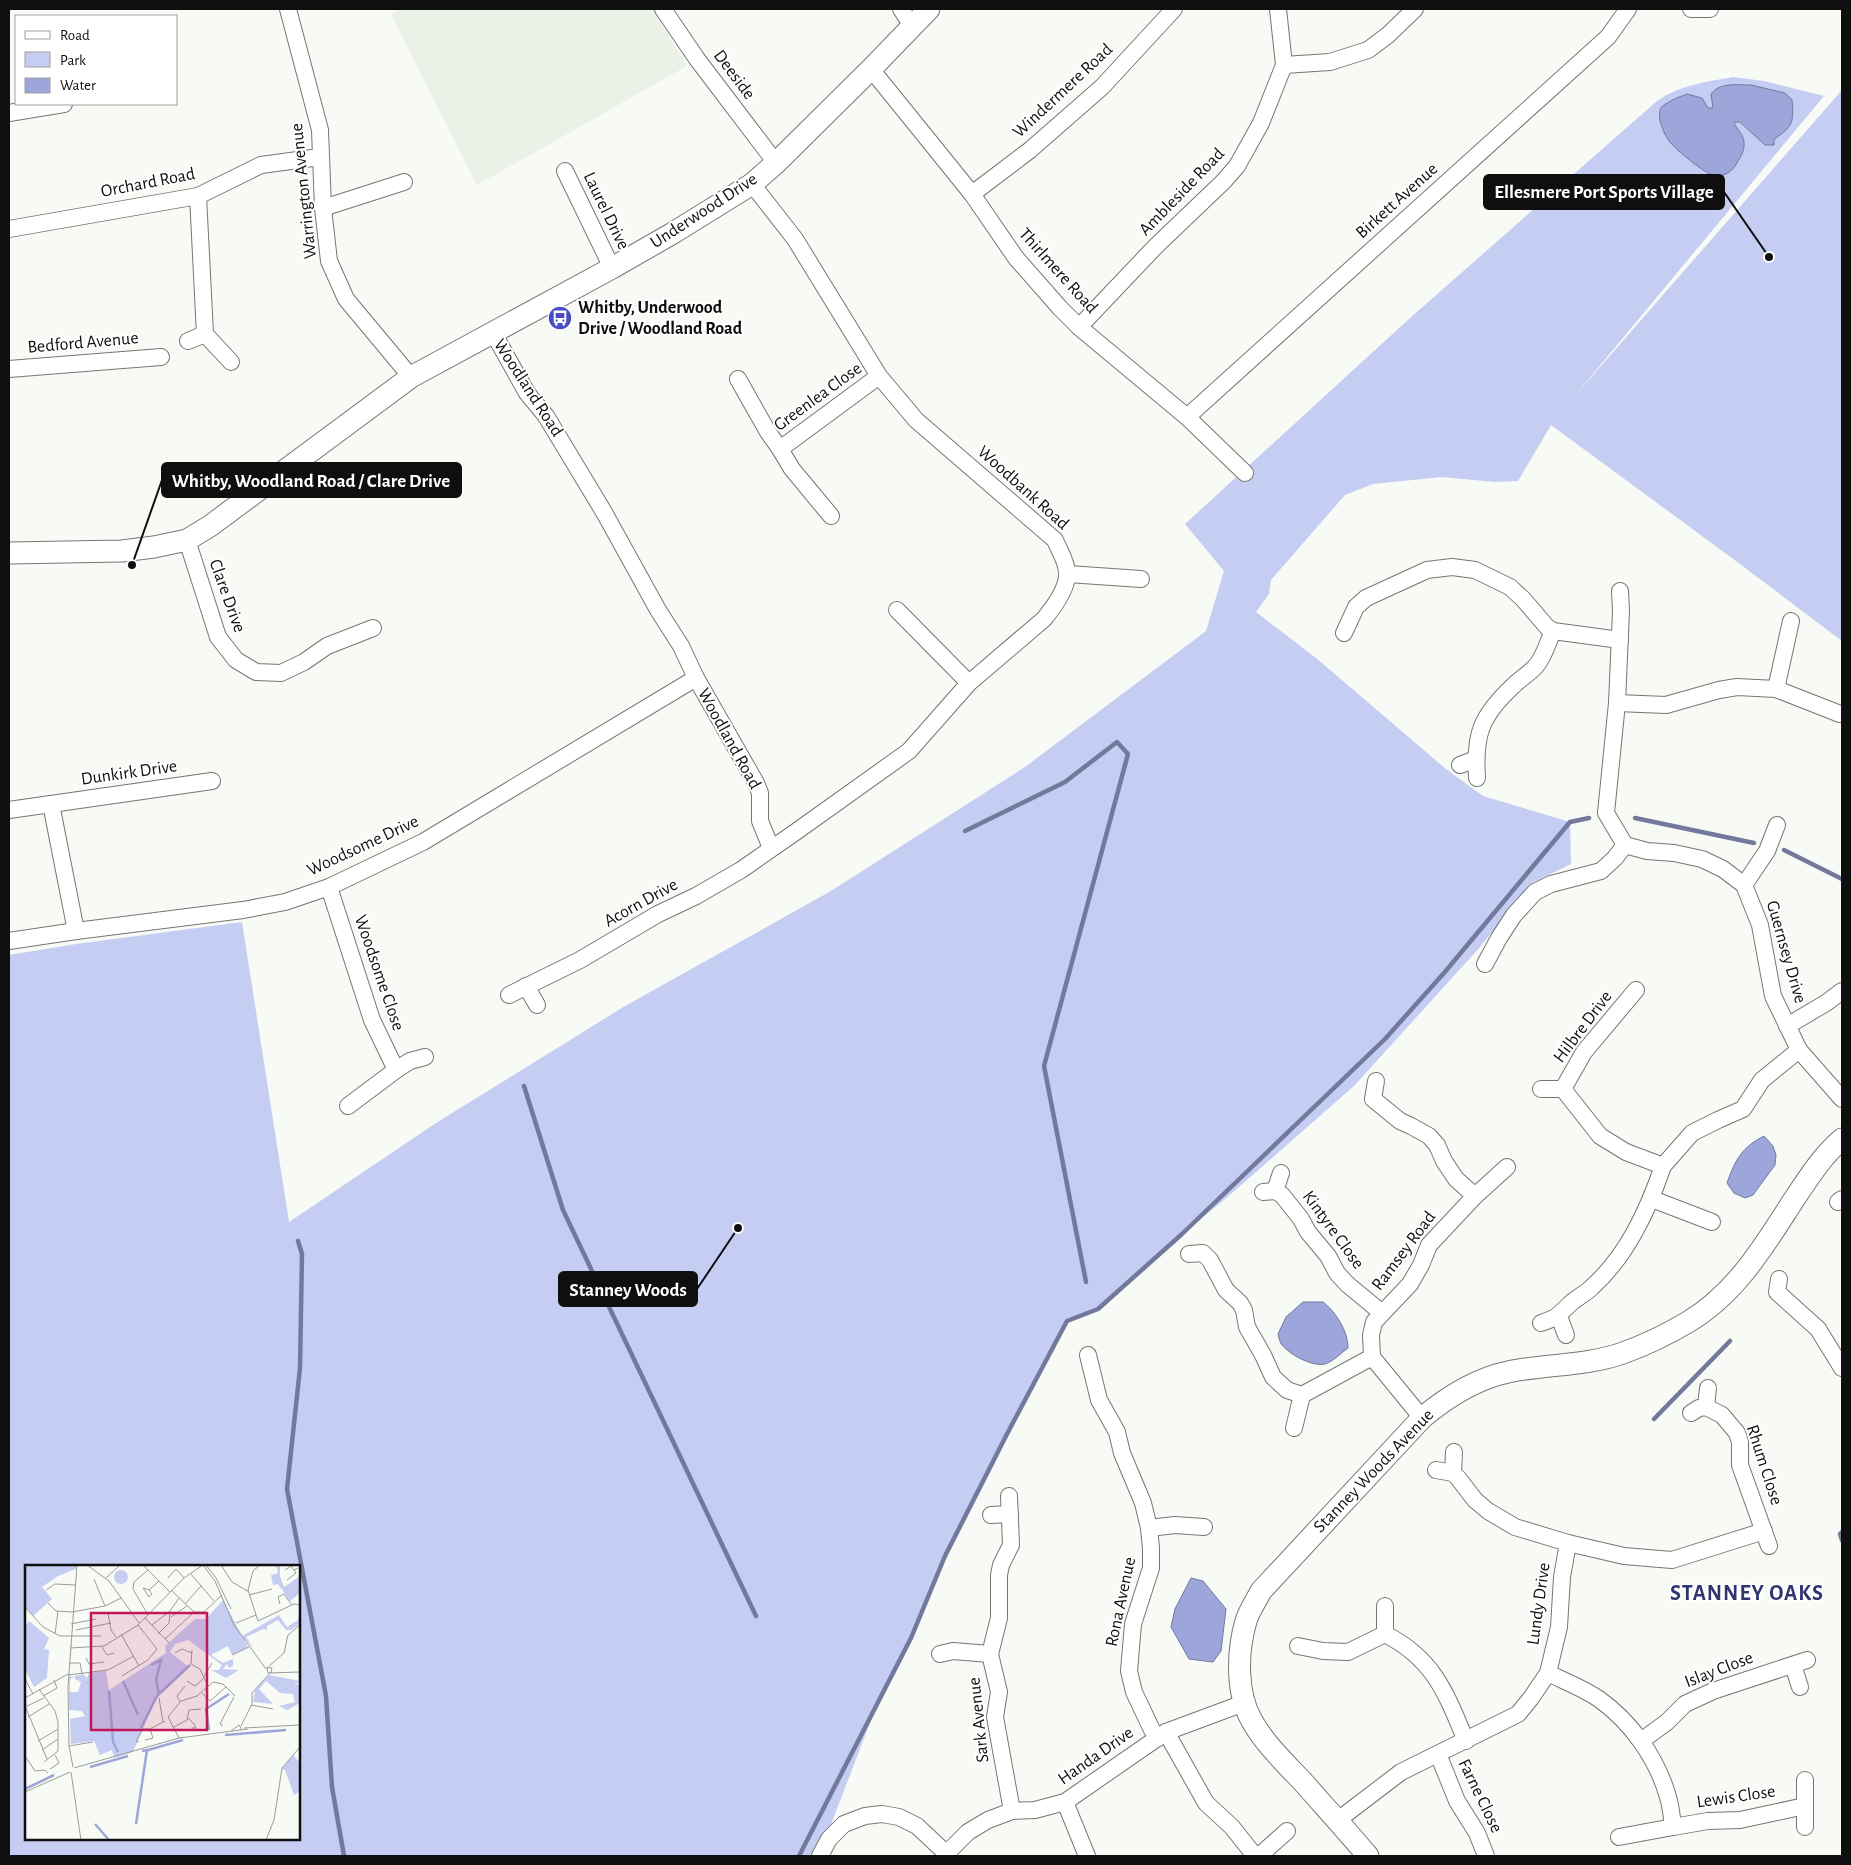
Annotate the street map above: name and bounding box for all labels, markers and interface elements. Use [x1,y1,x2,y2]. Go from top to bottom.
legend [15,15,178,105]
text: Road [60,28,90,43]
street label: Windermere Road [1010,41,1116,141]
street label: Deeside [710,47,758,103]
text: Park [60,53,86,68]
text: Water [60,78,96,93]
street label: Warrington Avenue [288,122,320,260]
street label: Ambleside Road [1136,145,1228,239]
street label: Birkett Avenue [1353,160,1441,242]
street label: Orchard Road [99,165,197,201]
street label: Laurel Drive [580,169,632,253]
street label: Underwood Drive [647,170,761,252]
callout: Ellesmere Port Sports Village [1484,175,1724,209]
text: Ellesmere Port Sports Village [1494,183,1714,202]
street label: Thirlmere Road [1015,225,1101,317]
place label: Whitby, Underwood Drive / Woodland Road [578,299,743,338]
bus stop icon: Whitby, Underwood Drive / Woodland Road [547,305,573,331]
street label: Bedford Avenue [27,329,139,357]
street label: Woodland Road [490,336,566,440]
street label: Greenlea Close [771,359,865,435]
street label: Woodbank Road [974,443,1072,533]
callout: Whitby, Woodland Road / Clare Drive [162,463,461,497]
text: Whitby, Woodland Road / Clare Drive [172,472,450,491]
street label: Clare Drive [205,557,249,635]
street label: Woodland Road [694,686,764,792]
street label: Dunkirk Drive [80,757,178,789]
street label: Woodsome Drive [304,812,422,880]
street label: Acorn Drive [601,875,681,931]
street label: Guernsey Drive [1763,899,1809,1005]
street label: Woodsome Close [351,913,407,1033]
street label: Hilbre Drive [1550,988,1616,1066]
street label: Kintyre Close [1299,1188,1367,1272]
street label: Ramsey Road [1369,1208,1439,1294]
callout: Stanney Woods [559,1272,697,1306]
text: Stanney Woods [569,1281,687,1300]
street label: Stanney Woods Avenue [1311,1406,1437,1536]
street label: Rhum Close [1743,1423,1785,1507]
street label: Rona Avenue [1103,1556,1139,1648]
street label: Lundy Drive [1524,1562,1554,1646]
inset map [25,1565,300,1840]
district label: STANNEY OAKS [1670,1582,1824,1604]
street label: Islay Close [1682,1649,1756,1691]
street label: Sark Avenue [966,1676,992,1764]
street label: Handa Drive [1055,1724,1137,1788]
street label: Farne Close [1455,1756,1505,1836]
street label: Lewis Close [1696,1783,1776,1811]

